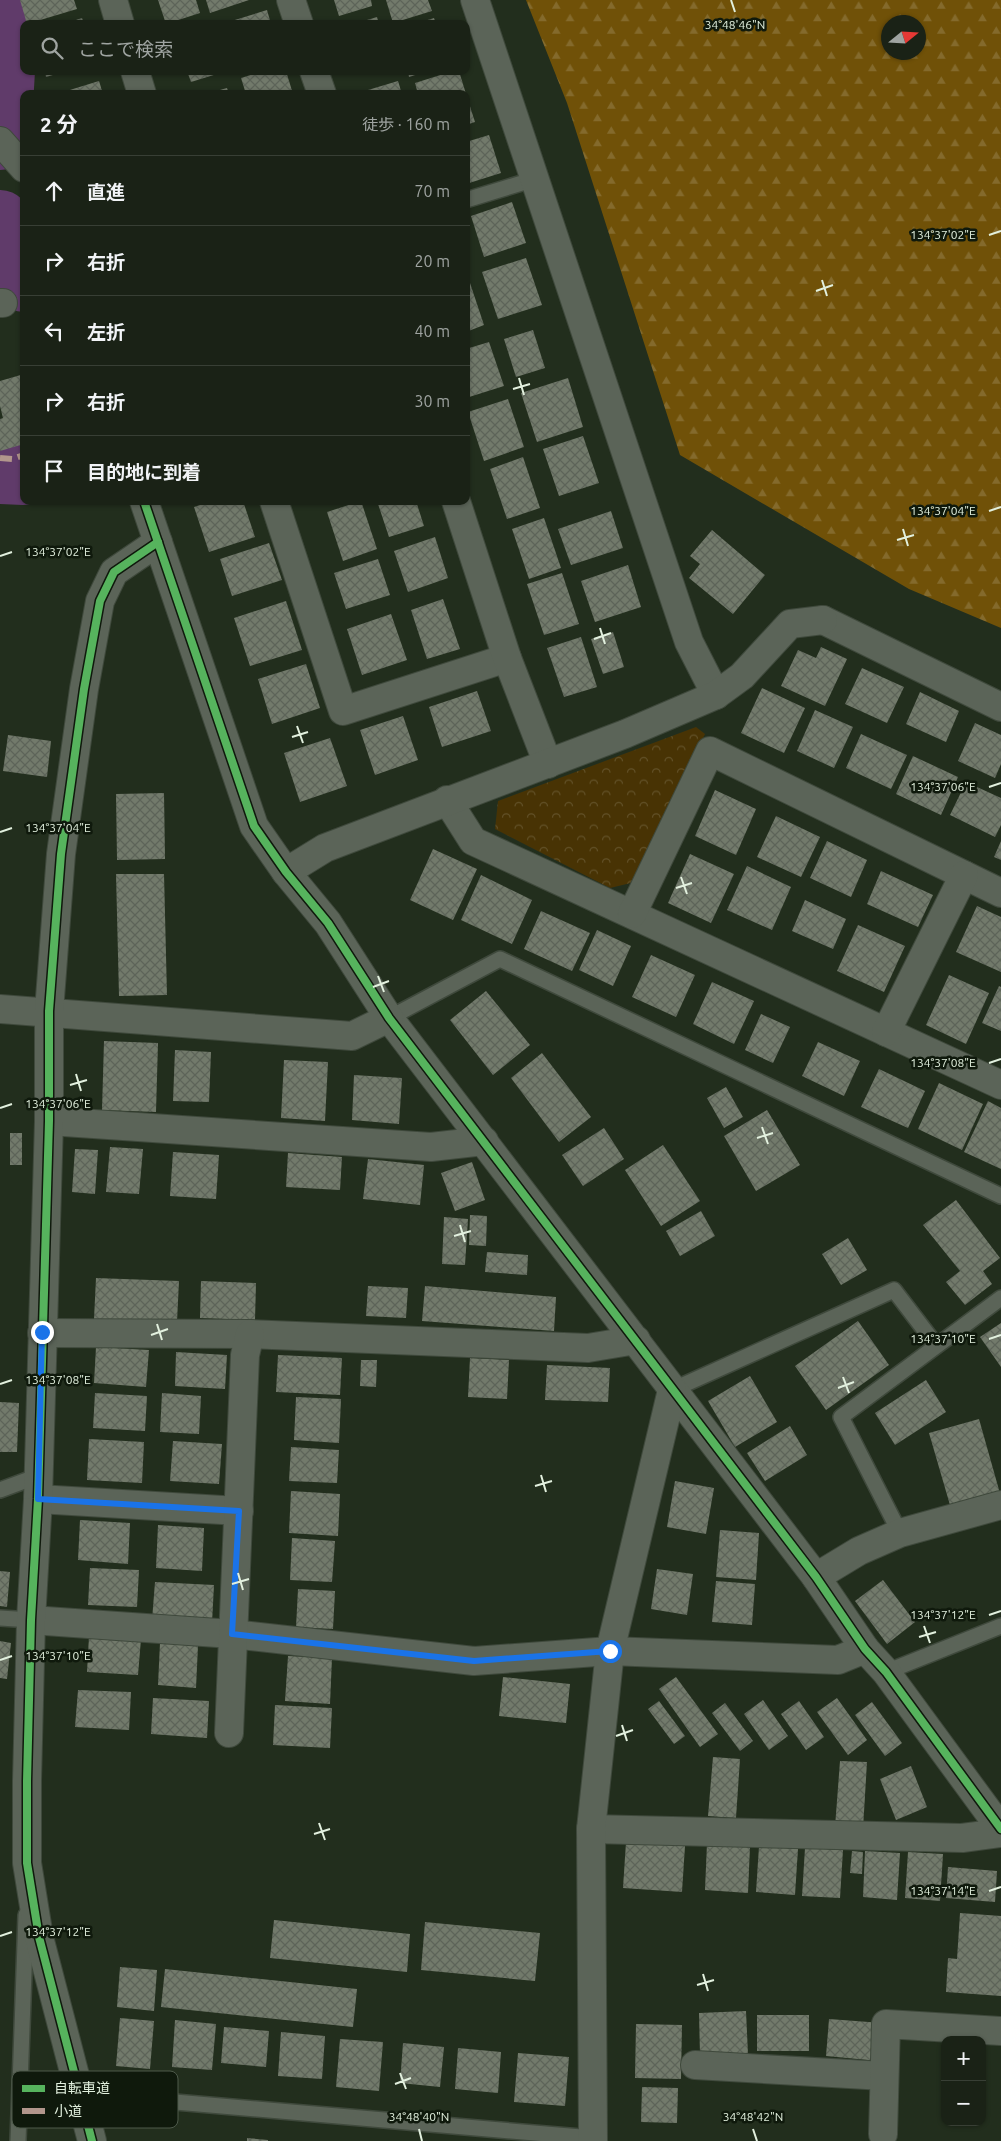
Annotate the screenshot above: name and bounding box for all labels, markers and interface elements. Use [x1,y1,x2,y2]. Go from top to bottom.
north arrow [881,15,926,60]
text: 34°48'46"N [705,18,765,31]
search box [20,20,470,75]
icon: search [38,34,66,62]
text: ここで検索 [78,38,173,60]
text: 2 分 [40,112,78,136]
text: 徒歩 · 160 m [362,115,450,133]
icon: ahead [40,177,68,205]
text: 直進 [87,181,125,203]
text: 70 m [414,182,450,200]
text: 134°37'02"E [910,228,976,241]
icon: right [40,247,68,275]
text: 右折 [87,251,125,273]
text: 20 m [414,252,450,270]
icon: left [40,317,68,345]
text: 左折 [87,321,125,343]
text: 40 m [414,322,450,340]
icon: right [40,387,68,415]
text: 右折 [87,391,125,413]
text: 30 m [414,392,450,410]
icon: arrive [40,457,68,485]
text: 目的地に到着 [87,461,201,483]
text: 134°37'04"E [910,504,976,517]
text: 134°37'02"E [25,545,91,558]
text: 134°37'06"E [910,780,976,793]
text: 134°37'04"E [25,821,91,834]
text: 134°37'08"E [910,1056,976,1069]
text: 134°37'06"E [25,1097,91,1110]
route end [31,1321,54,1344]
text: 134°37'10"E [910,1332,976,1345]
text: 134°37'08"E [25,1373,91,1386]
text: 134°37'12"E [910,1608,976,1621]
route start [599,1640,622,1663]
text: 134°37'10"E [25,1649,91,1662]
text: 134°37'14"E [910,1884,976,1897]
text: 134°37'12"E [25,1925,91,1938]
map controls [941,2036,986,2126]
button: + [941,2036,986,2081]
legend [12,2071,178,2128]
text: 自転車道 [54,2080,110,2096]
button: − [941,2081,986,2126]
text: 小道 [54,2103,82,2119]
text: 34°48'40"N [389,2110,449,2123]
text: 34°48'42"N [723,2110,783,2123]

